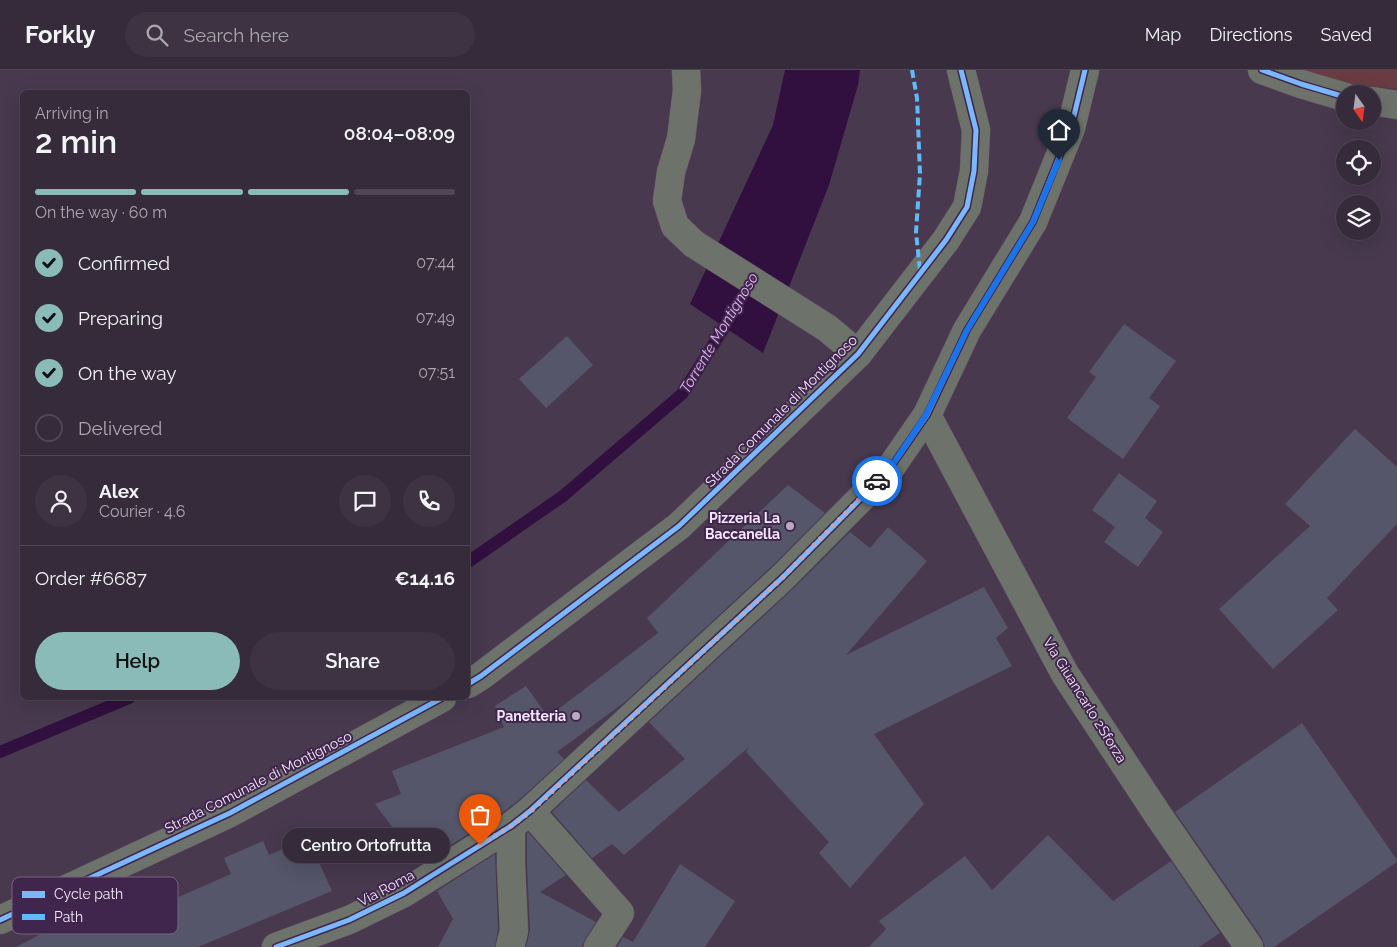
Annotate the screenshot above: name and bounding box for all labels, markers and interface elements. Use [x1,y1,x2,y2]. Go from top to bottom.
search box [125,12,475,57]
text: Forkly [25,20,95,49]
icon: search [143,21,171,49]
text: Search here [183,24,289,46]
text: Map [1145,24,1181,45]
text: Directions [1209,24,1293,45]
text: Saved [1321,24,1372,45]
north arrow [1336,85,1381,130]
map controls [1336,85,1381,240]
text: Arriving in [35,104,109,123]
pin [1038,109,1080,160]
icon: home [1045,116,1073,144]
text: 08:04–08:09 [344,122,455,144]
text: 2 min [35,123,117,160]
button: locate [1336,140,1381,185]
button: layers [1336,195,1381,240]
text: On the way · 60 m [35,203,167,222]
icon: check [35,249,63,277]
text: Confirmed [78,252,170,274]
text: 07:44 [416,253,455,272]
water label: Torrente Montignoso [676,269,762,397]
icon: check [35,304,63,332]
text: Preparing [78,307,163,329]
text: 07:49 [416,308,455,327]
street label: Strada Comunale di Montignoso [702,332,860,490]
icon: check [35,359,63,387]
text: On the way [78,362,177,384]
text: 07:51 [418,363,455,382]
text: Delivered [78,417,162,439]
courier [852,456,902,506]
icon: car [863,467,891,495]
button: person [35,475,87,527]
button: chat [339,475,391,527]
button: phone [403,475,455,527]
text: Alex [99,480,139,502]
text: Courier · 4.6 [99,502,185,521]
place label: Pizzeria La Baccanella [705,510,780,542]
marker: Pizzeria La Baccanella [784,520,796,532]
text: Order #6687 [35,567,147,589]
text: €14.16 [394,567,455,589]
button: Help [35,632,240,690]
button: Share [250,632,455,690]
street label: Via Giuancarlo 2Sforza [1040,634,1130,766]
place label: Panetteria [497,708,566,724]
marker: Panetteria [570,710,582,722]
street label: Strada Comunale di Montignoso [162,728,354,836]
pin [459,794,501,845]
icon: bag [466,801,494,829]
callout: Centro Ortofrutta [282,828,450,862]
text: Centro Ortofrutta [301,836,431,855]
street label: Via Roma [355,867,417,909]
legend [12,877,178,934]
text: Cycle path [54,886,123,902]
text: Path [54,909,83,925]

